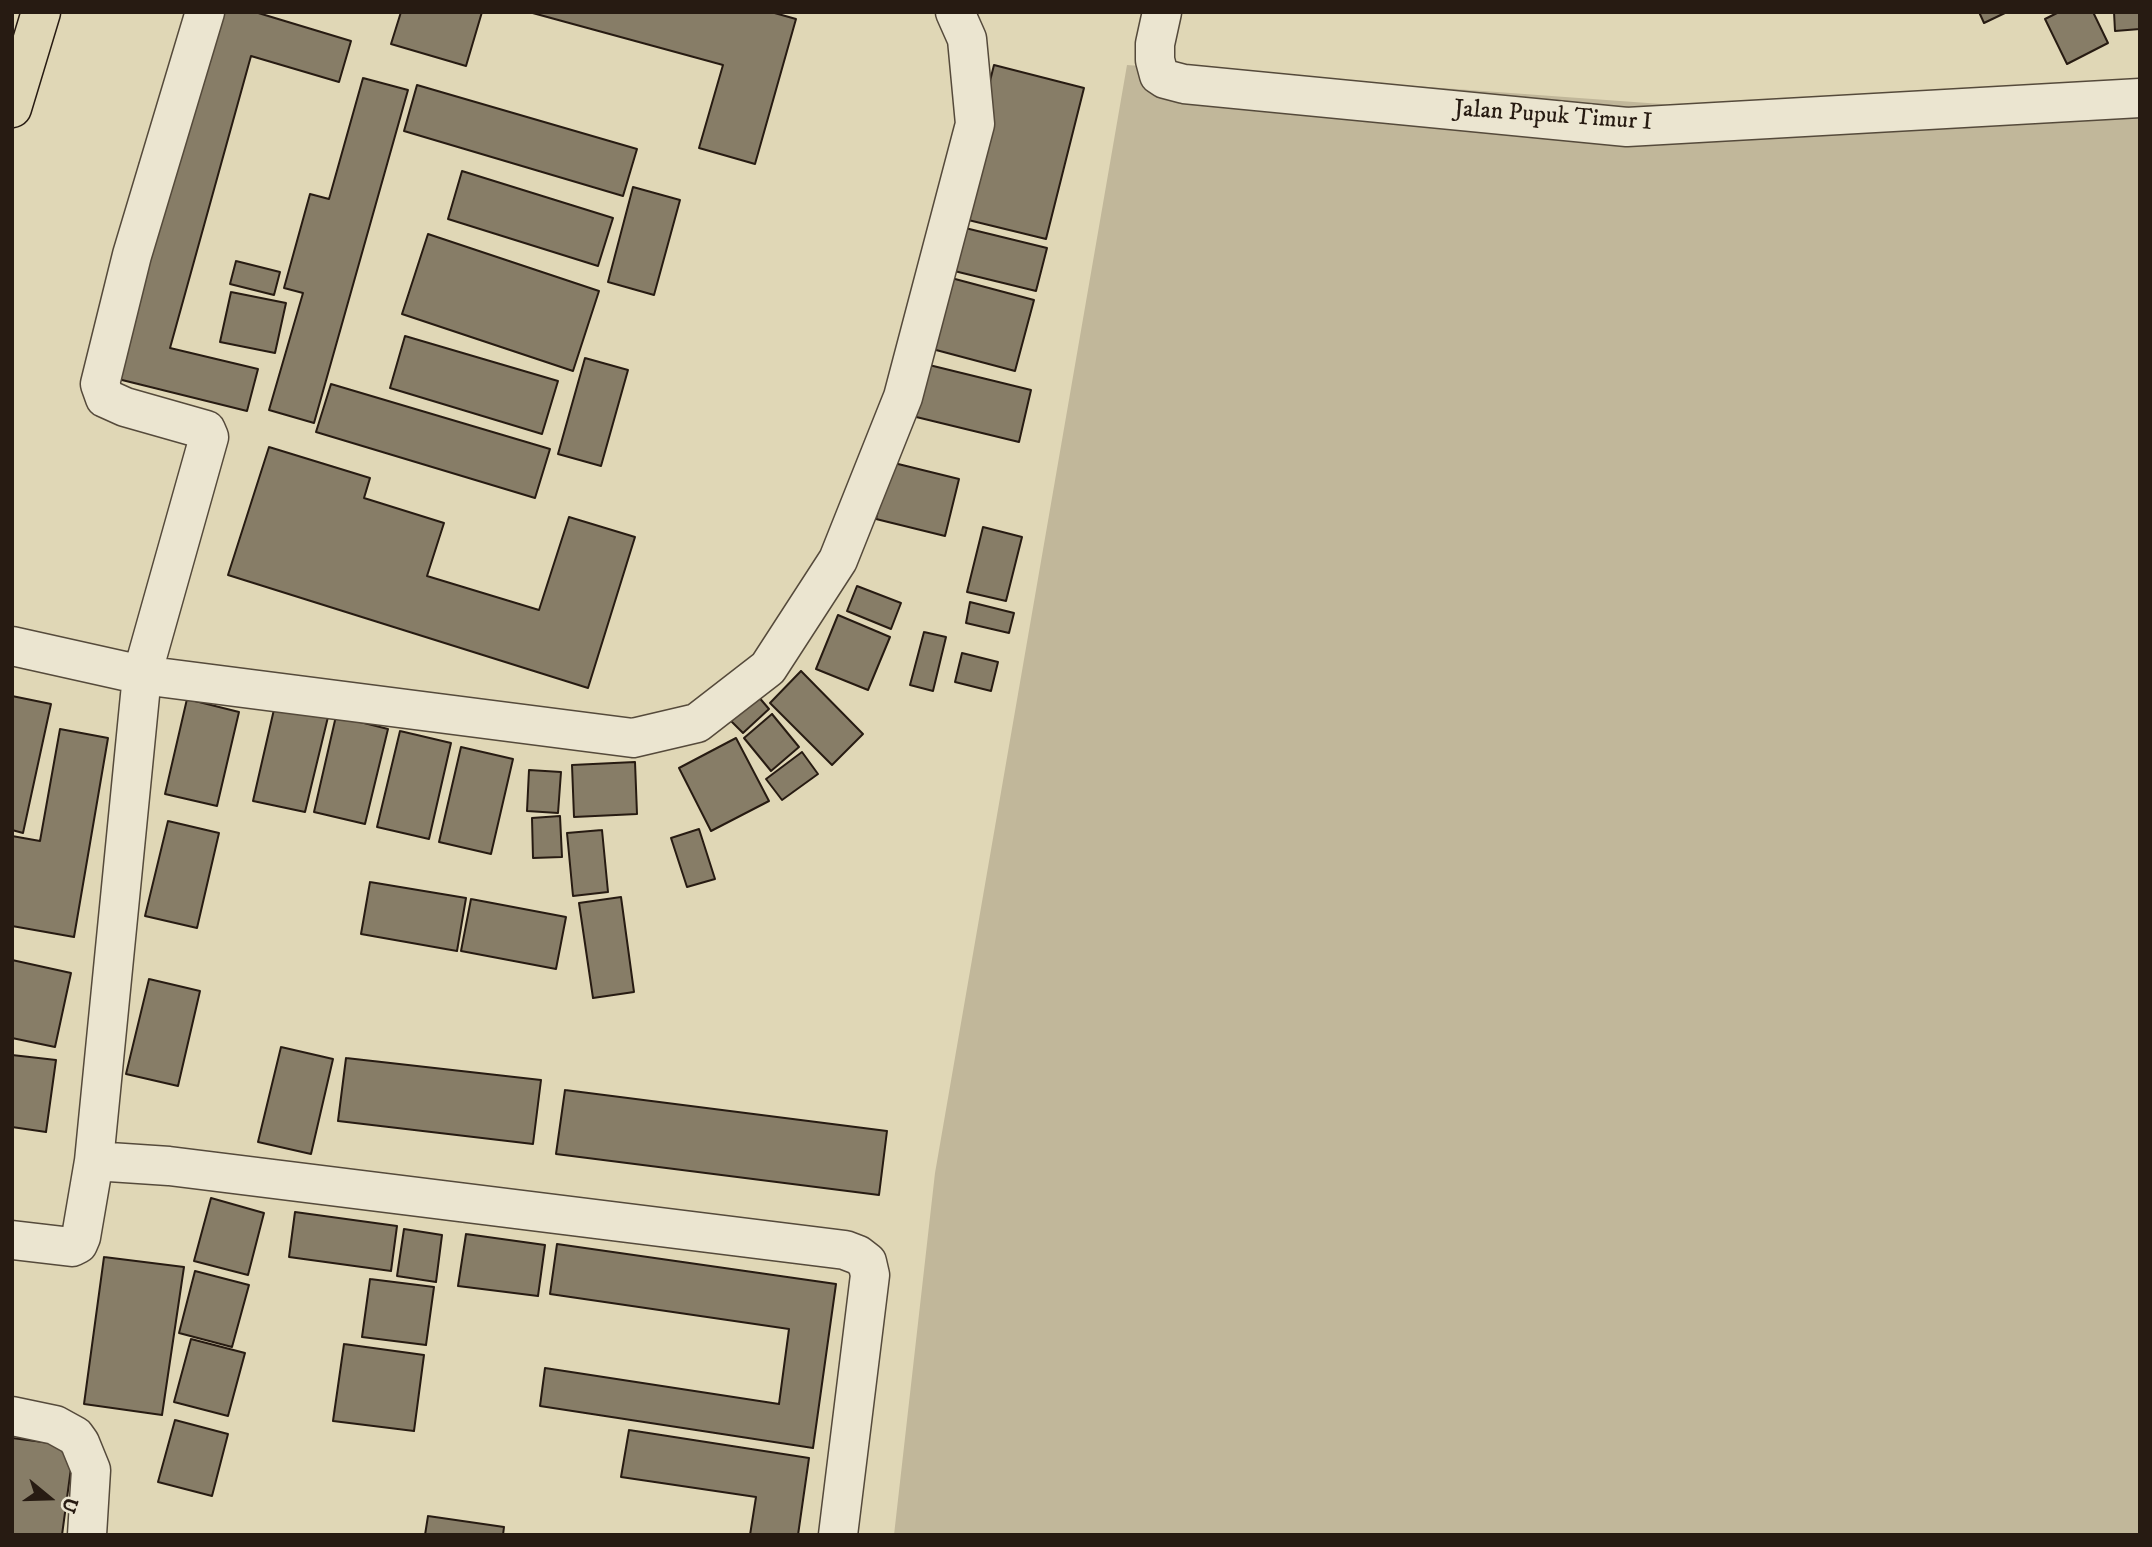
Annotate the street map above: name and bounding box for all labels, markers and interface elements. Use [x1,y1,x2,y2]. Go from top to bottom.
street label: Jalan Pupuk Timur I [1453,96,1653,138]
north arrow [14,1463,84,1533]
text: U [56,1494,83,1516]

